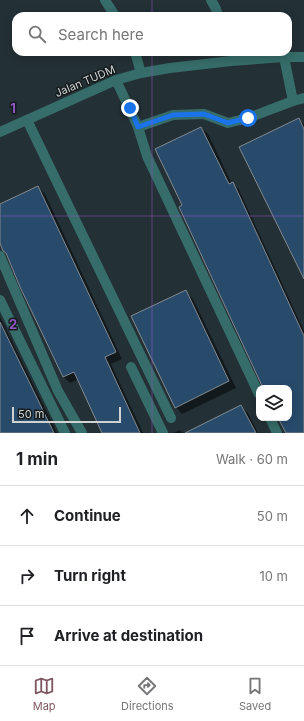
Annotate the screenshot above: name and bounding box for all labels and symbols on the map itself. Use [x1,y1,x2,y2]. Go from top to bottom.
street label: Jalan TUDM [53,62,117,100]
route end [121,99,139,117]
text: 1 [10,100,16,116]
route start [239,109,257,127]
text: 2 [9,316,17,332]
scale bar [12,405,121,424]

